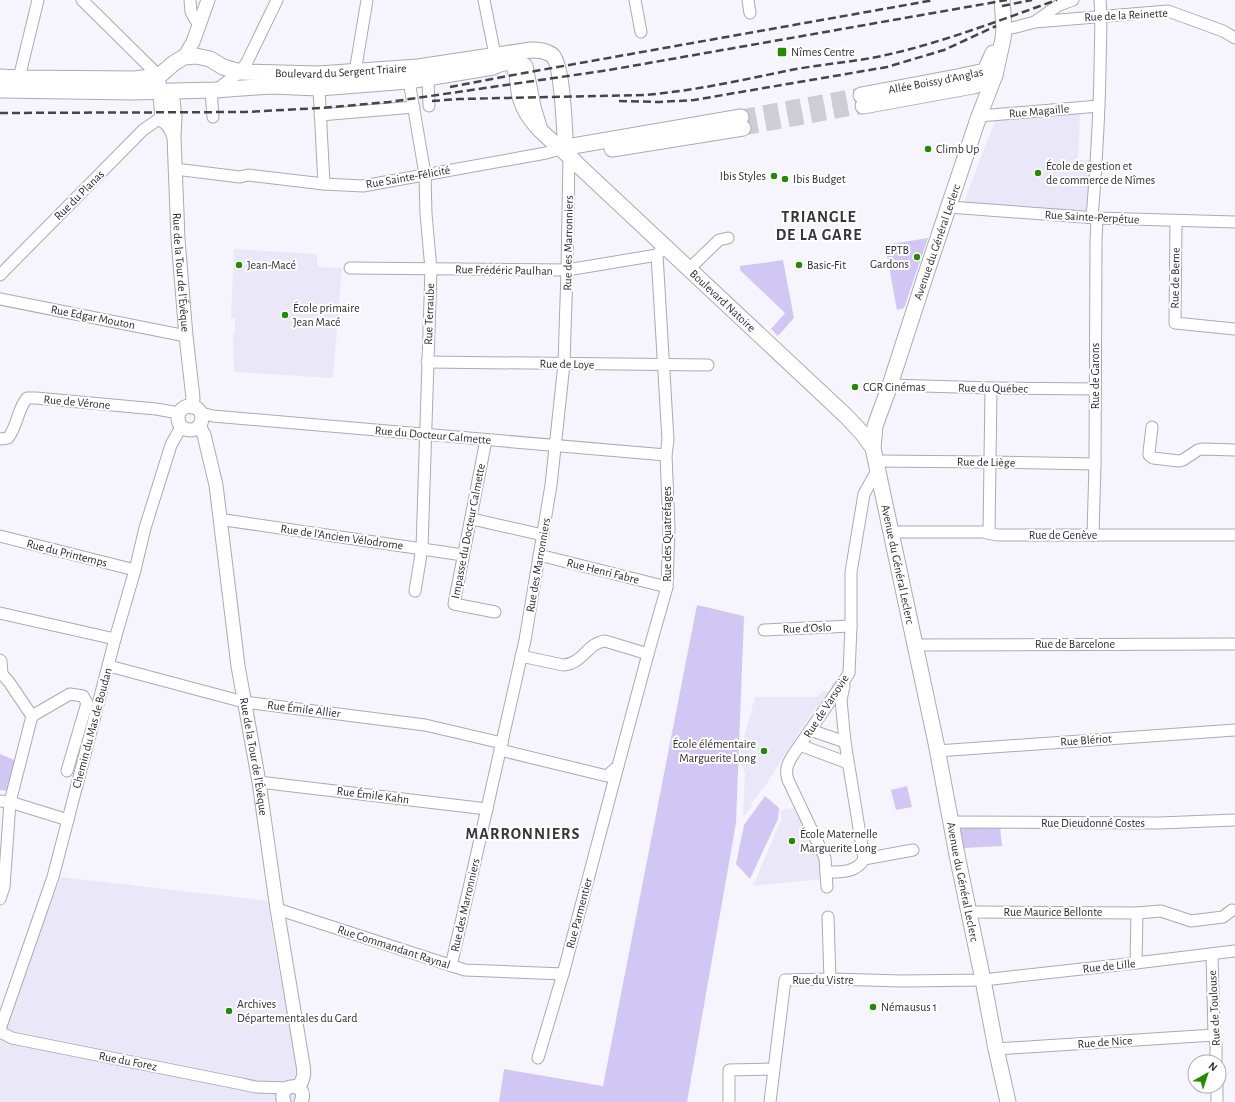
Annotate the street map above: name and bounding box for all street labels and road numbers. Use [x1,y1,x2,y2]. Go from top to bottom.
street label: Rue de la Reinette [1084,7,1168,23]
street label: Boulevard du Sergent Triaire [275,62,407,80]
street label: Allée Boissy d'Anglas [887,66,984,96]
street label: Rue Magaille [1008,102,1070,120]
street label: Rue Sainte-Félicité [365,164,451,190]
street label: Rue du Planas [52,168,106,222]
street label: Avenue du Général Leclerc [912,182,963,301]
street label: Rue des Marronniers [561,195,575,291]
street label: Rue Sainte-Perpétue [1044,209,1140,225]
street label: Rue de la Tour de l'Évêque [171,213,192,333]
street label: Rue de Berne [1168,247,1182,309]
street label: Rue Frédéric Paulhan [455,263,553,277]
street label: Boulevard Natoire [688,267,758,334]
street label: Rue Terraube [422,283,436,345]
street label: Rue Edgar Mouton [50,303,136,331]
street label: Rue de Garons [1089,343,1101,409]
street label: Rue de Loye [539,358,595,371]
street label: Rue du Québec [958,381,1028,396]
street label: Rue de Vérone [43,393,111,411]
street label: Rue du Docteur Calmette [374,424,492,446]
street label: Rue de Liège [957,455,1015,469]
street label: Impasse du Docteur Calmette [449,462,487,600]
street label: Rue des Quatrefages [661,486,674,582]
street label: Avenue du Général Leclerc [879,503,917,626]
street label: Rue des Marronniers [524,517,552,613]
street label: Rue de l'Ancien Vélodrome [280,522,404,552]
street label: Rue de Genève [1029,529,1097,541]
street label: Rue du Printemps [25,537,109,569]
street label: Rue Henri Fabre [566,556,640,586]
street label: Rue d'Oslo [782,621,832,635]
street label: Rue de Barcelone [1035,638,1115,650]
street label: Chemin du Mas de Boudan [70,666,114,790]
street label: Rue de Varsovie [801,672,851,740]
street label: Rue de la Tour de l'Évêque [238,697,270,816]
street label: Rue Émile Allier [267,698,342,719]
street label: Rue Blériot [1060,732,1112,748]
street label: Rue Émile Kahn [336,784,410,805]
street label: Rue Dieudonné Costes [1041,817,1145,829]
street label: Avenue du Général Leclerc [945,821,981,943]
street label: Rue des Marronniers [448,857,482,953]
street label: Rue Parmentier [564,876,594,950]
street label: Rue Maurice Bellonte [1004,906,1102,918]
street label: Rue Commandant Raynal [336,923,452,972]
street label: Rue de Lille [1082,957,1136,975]
street label: Rue de Toulouse [1206,970,1222,1046]
street label: Rue du Vistre [792,974,854,986]
street label: Rue de Nice [1077,1034,1133,1050]
street label: Rue du Forez [98,1049,158,1073]

